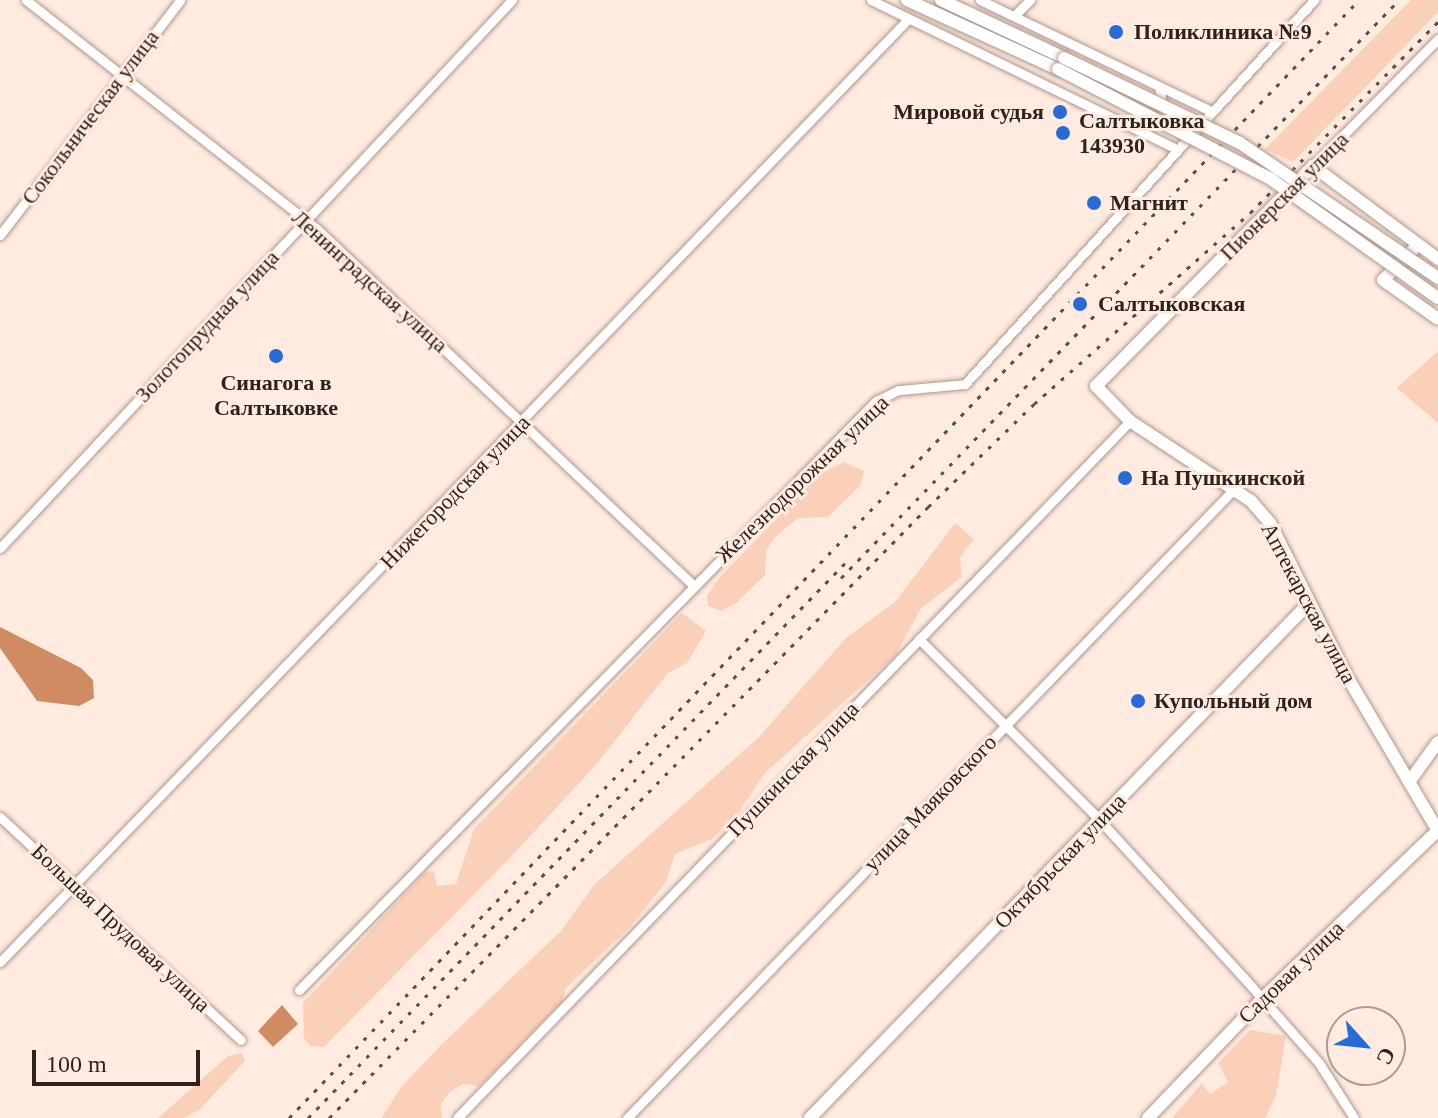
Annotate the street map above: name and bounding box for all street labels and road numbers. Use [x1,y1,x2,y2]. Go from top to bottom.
street label: Сокольническая улица [16,25,164,209]
street label: Пионерская улица [1214,126,1354,266]
street label: Ленинградская улица [287,204,453,358]
street label: Золотопрудная улица [130,244,284,408]
street label: Железнодорожная улица [710,389,894,569]
street label: Нижегородская улица [375,409,535,575]
street label: Аптекарская улица [1256,518,1362,688]
street label: Пушкинская улица [722,696,864,842]
street label: улица Маяковского [858,729,1002,877]
street label: Октябрьская улица [989,788,1131,934]
street label: Большая Прудовая улица [26,838,216,1018]
street label: Садовая улица [1233,915,1349,1029]

